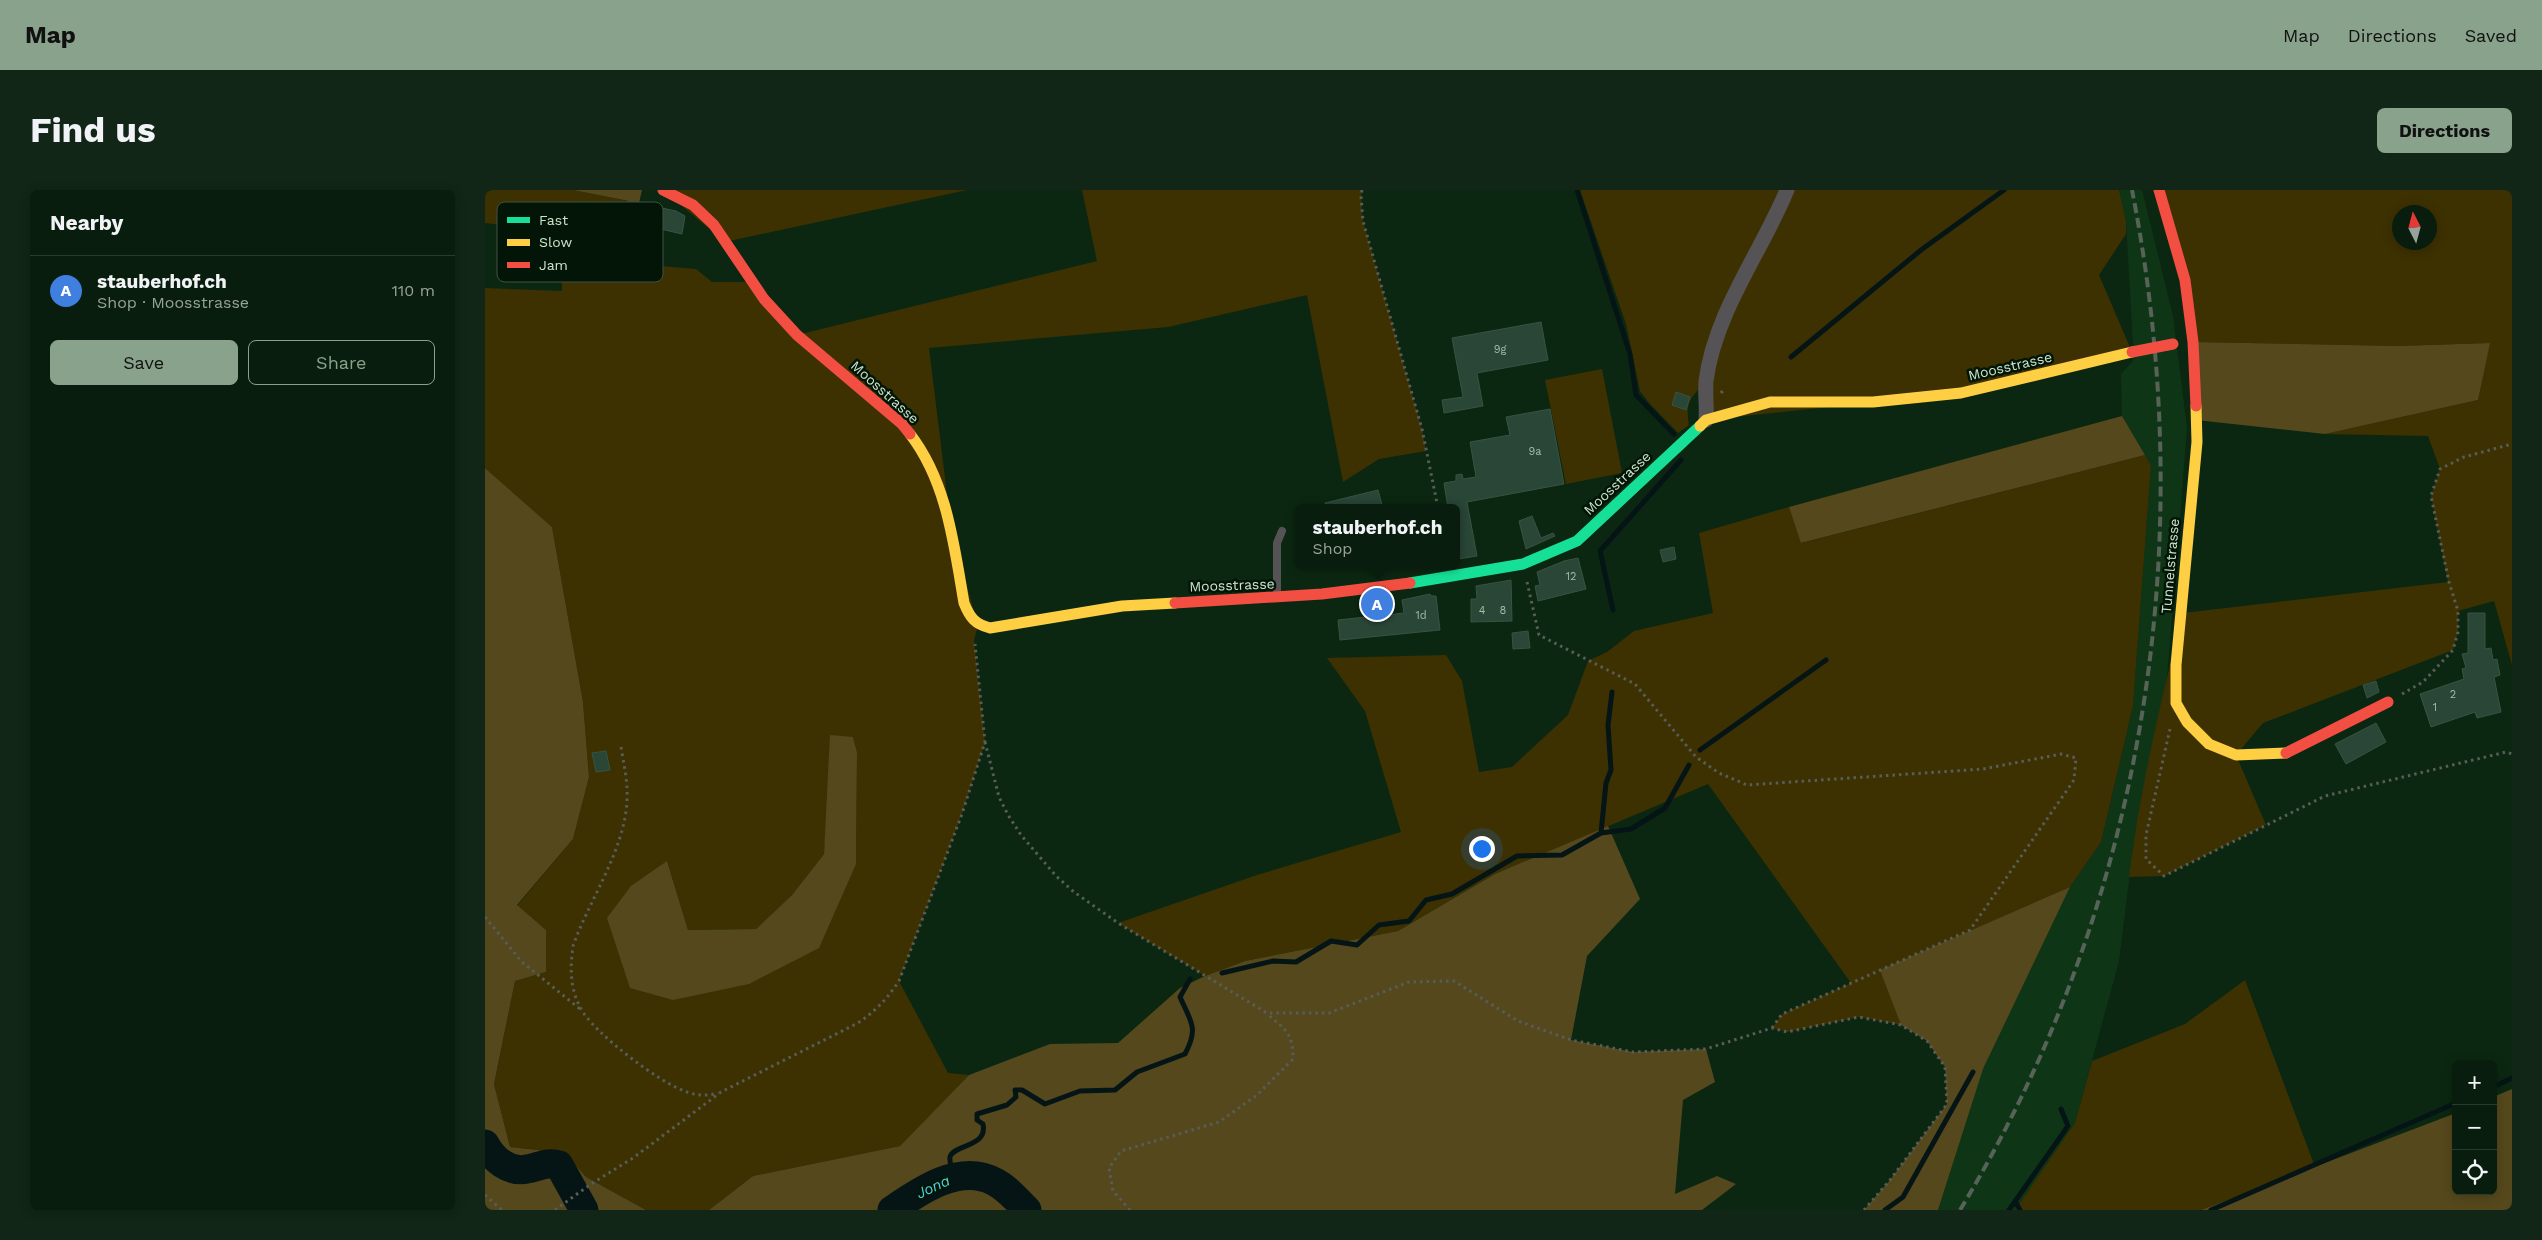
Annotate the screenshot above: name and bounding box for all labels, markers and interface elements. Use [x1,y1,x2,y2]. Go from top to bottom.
text: Map [25,21,76,49]
text: Map [2283,25,2320,46]
text: Directions [2348,25,2437,46]
text: Saved [2465,25,2517,46]
button: Directions [2377,108,2512,153]
text: Find us [30,109,156,151]
legend [497,202,663,282]
north arrow [2392,205,2437,250]
text: Nearby [50,210,123,235]
text: Fast [539,212,568,228]
text: Slow [539,234,572,250]
text: Jam [539,257,568,273]
text: stauberhof.ch [97,270,227,293]
text: A [61,281,71,300]
text: 110 m [392,281,435,300]
text: Shop · Moosstrasse [97,293,249,312]
button: Save [50,340,238,385]
button: Share [248,340,435,385]
house number: 9g [1494,343,1506,356]
street label: Moosstrasse [1967,349,2053,383]
street label: Moosstrasse [848,357,922,427]
house number: 9a [1528,445,1542,458]
street label: Moosstrasse [1580,448,1654,518]
popup [1295,504,1460,569]
text: stauberhof.ch [1313,516,1442,539]
street label: Tunnelstrasse [2158,518,2182,614]
text: Shop [1313,539,1352,558]
house number: 12 [1566,570,1576,583]
street label: Moosstrasse [1189,576,1275,594]
pin: A [1361,585,1393,623]
house number: 4 [1479,604,1486,617]
house number: 8 [1500,604,1507,617]
house number: 1d [1415,609,1427,622]
house number: 2 [2450,688,2456,701]
house number: 1 [2433,701,2437,714]
your location [1469,836,1495,862]
map controls [2452,1060,2497,1195]
button: + [2452,1060,2497,1105]
button: − [2452,1105,2497,1150]
button: locate [2452,1150,2497,1195]
water label: Jona [913,1171,953,1203]

